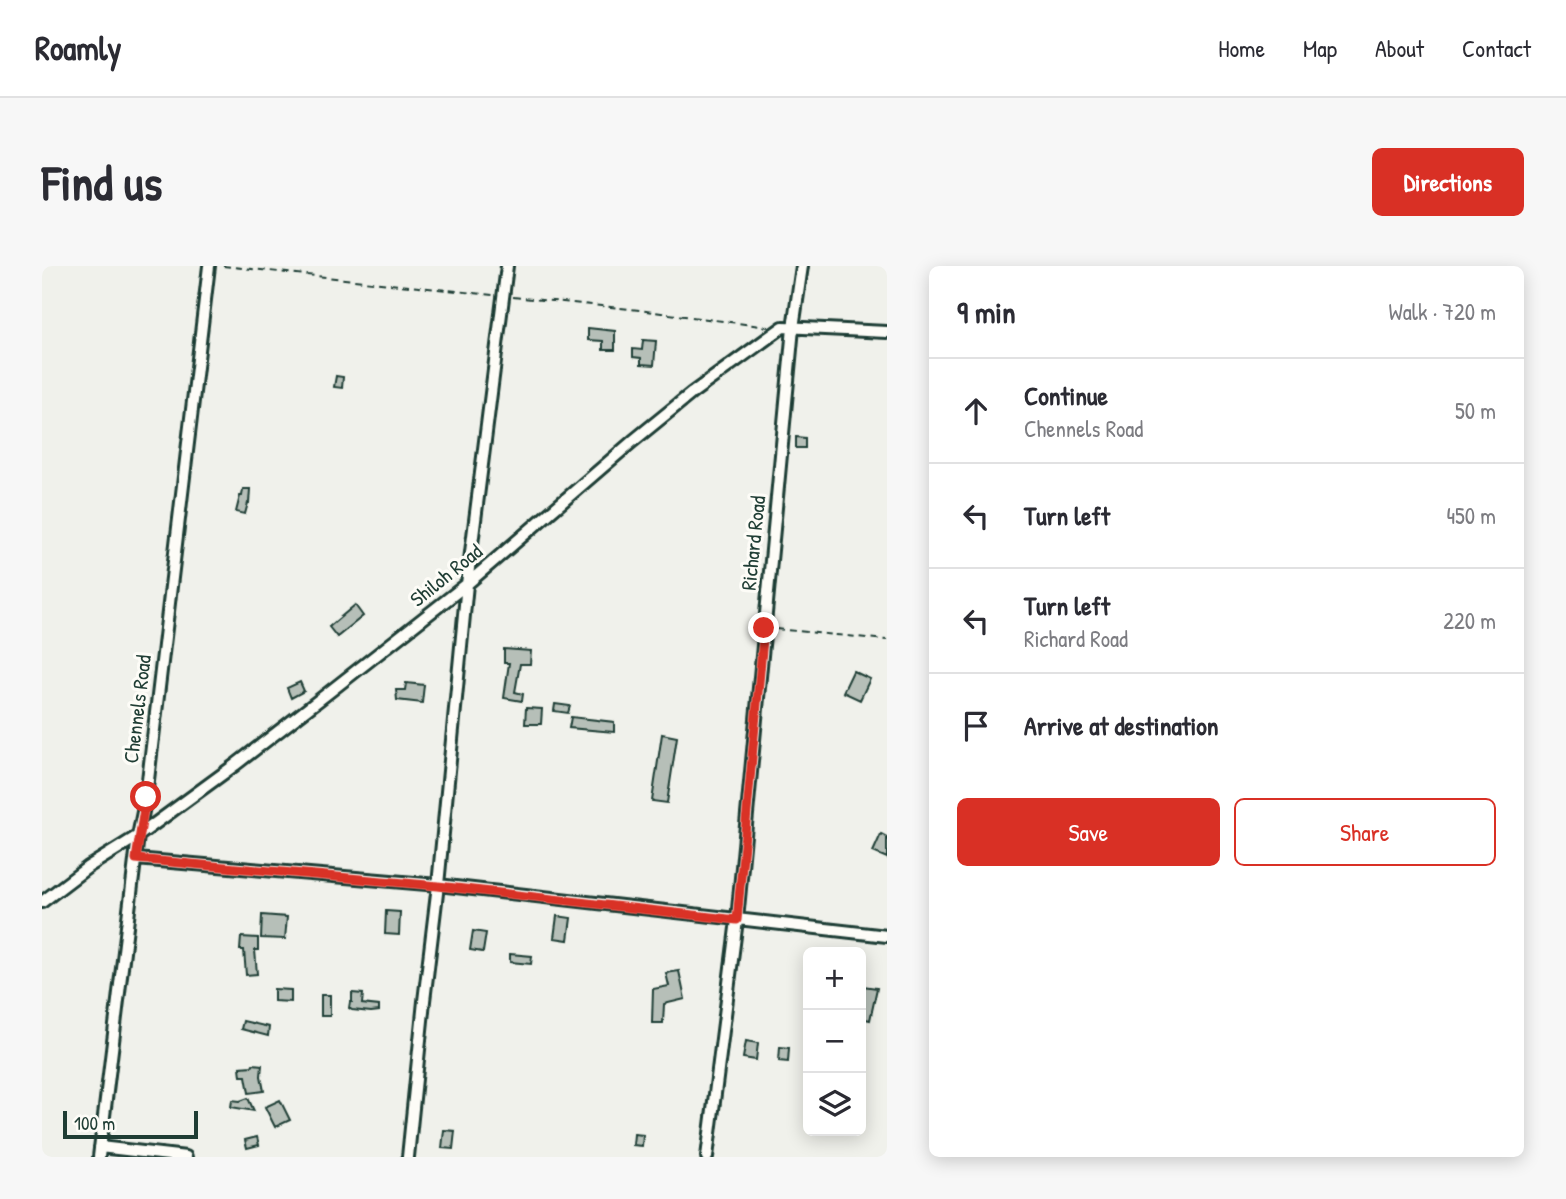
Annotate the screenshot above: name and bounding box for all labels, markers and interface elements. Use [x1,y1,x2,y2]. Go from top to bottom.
text: Roamly [35,26,121,70]
text: Home [1218,32,1265,64]
text: Map [1303,32,1337,64]
text: About [1375,32,1424,64]
text: Contact [1462,32,1531,64]
button: Directions [1372,148,1524,216]
text: Find us [42,149,162,215]
text: 9 min [957,292,1016,332]
text: Walk · 720 m [1389,296,1496,327]
text: Continue [1024,378,1108,413]
icon: ahead [957,392,995,430]
text: 50 m [1455,395,1496,426]
text: Chennels Road [1024,413,1143,444]
street label: Richard Road [734,494,772,592]
icon: left [957,497,995,535]
text: Turn left [1024,498,1110,533]
text: 450 m [1446,500,1496,531]
street label: Shiloh Road [404,537,488,613]
text: Turn left [1024,588,1110,623]
icon: left [957,602,995,640]
text: 220 m [1443,605,1496,636]
route end [748,612,779,643]
text: Richard Road [1024,623,1128,654]
street label: Chennels Road [116,653,158,765]
icon: arrive [957,707,995,745]
text: Arrive at destination [1024,708,1219,743]
route start [130,781,161,812]
button: Save [957,798,1220,866]
button: Share [1234,798,1496,866]
map controls [803,947,866,1136]
button: + [803,947,866,1010]
button: − [803,1010,866,1073]
button: layers [803,1073,866,1136]
scale bar [63,1108,198,1140]
text: 100 m [74,1110,115,1136]

